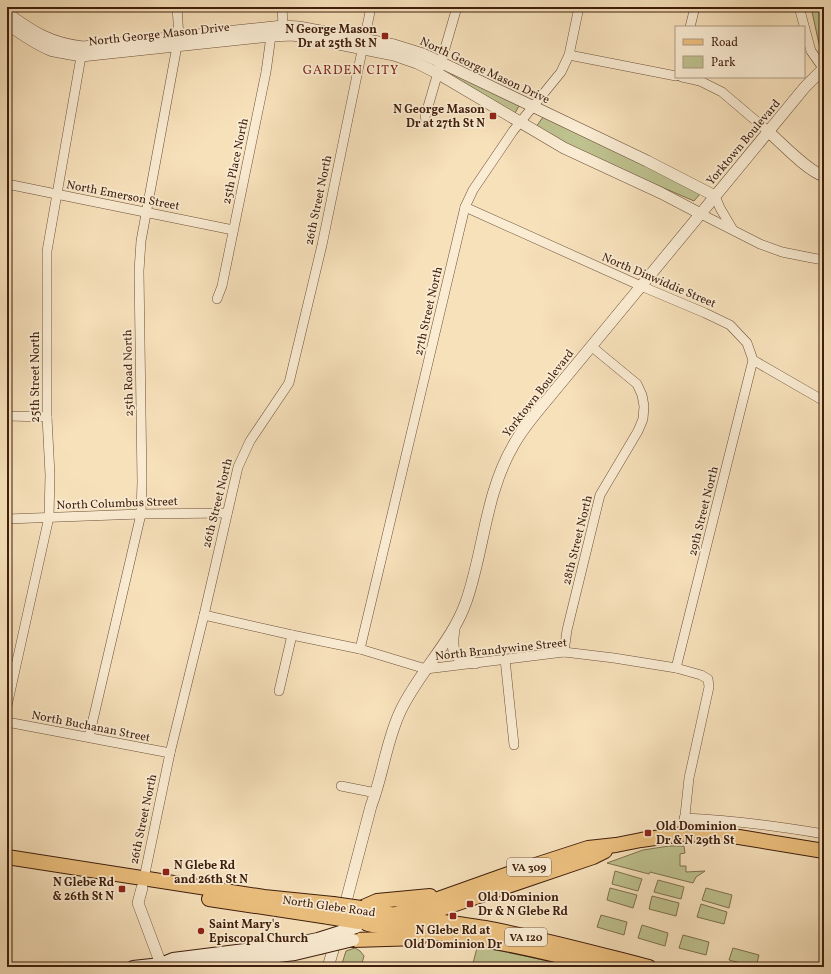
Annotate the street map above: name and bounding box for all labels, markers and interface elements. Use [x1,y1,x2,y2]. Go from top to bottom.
street label: North George Mason Drive [88,20,231,50]
place label: N George Mason Dr at 25th St N [285,22,377,52]
legend [675,26,805,78]
marker: N George Mason Dr at 25th St N [380,31,390,41]
street label: North George Mason Drive [417,34,552,108]
text: Road [711,35,738,51]
text: Park [711,55,736,71]
district label: GARDEN CITY [303,62,399,80]
street label: Yorktown Boulevard [703,96,785,189]
place label: N George Mason Dr at 27th St N [393,102,485,132]
marker: N George Mason Dr at 27th St N [488,111,498,121]
street label: 25th Place North [219,117,253,206]
street label: 26th Street North [302,154,336,247]
street label: North Emerson Street [65,177,181,215]
street label: North Dinwiddie Street [599,250,718,312]
street label: 27th Street North [411,265,447,357]
street label: 25th Road North [120,329,138,417]
street label: 25th Street North [28,331,44,423]
street label: Yorktown Boulevard [499,346,578,441]
street label: 26th Street North [199,457,237,550]
street label: 29th Street North [685,465,723,558]
street label: North Columbus Street [56,494,178,514]
street label: 28th Street North [559,494,597,587]
street label: North Brandywine Street [434,635,568,665]
street label: North Buchanan Street [30,708,152,746]
street label: 26th Street North [127,773,161,866]
place label: Old Dominion Dr & N 29th St [656,819,737,849]
marker: Old Dominion Dr & N 29th St [643,828,653,838]
place label: N Glebe Rd and 26th St N [174,858,248,888]
road number: VA 309 [507,858,551,876]
marker: N Glebe Rd and 26th St N [161,867,171,877]
place label: N Glebe Rd & 26th St N [52,875,115,905]
marker: N Glebe Rd & 26th St N [117,884,127,894]
place label: Old Dominion Dr & N Glebe Rd [478,890,568,920]
street label: North Glebe Road [281,893,377,921]
marker: Old Dominion Dr & N Glebe Rd [465,899,475,909]
marker: N Glebe Rd at Old Dominion Dr [448,911,458,921]
place label: Saint Mary's Episcopal Church [209,917,309,947]
place label: N Glebe Rd at Old Dominion Dr [404,923,502,953]
marker: Saint Mary's Episcopal Church [196,926,206,936]
road number: VA 120 [505,928,547,946]

